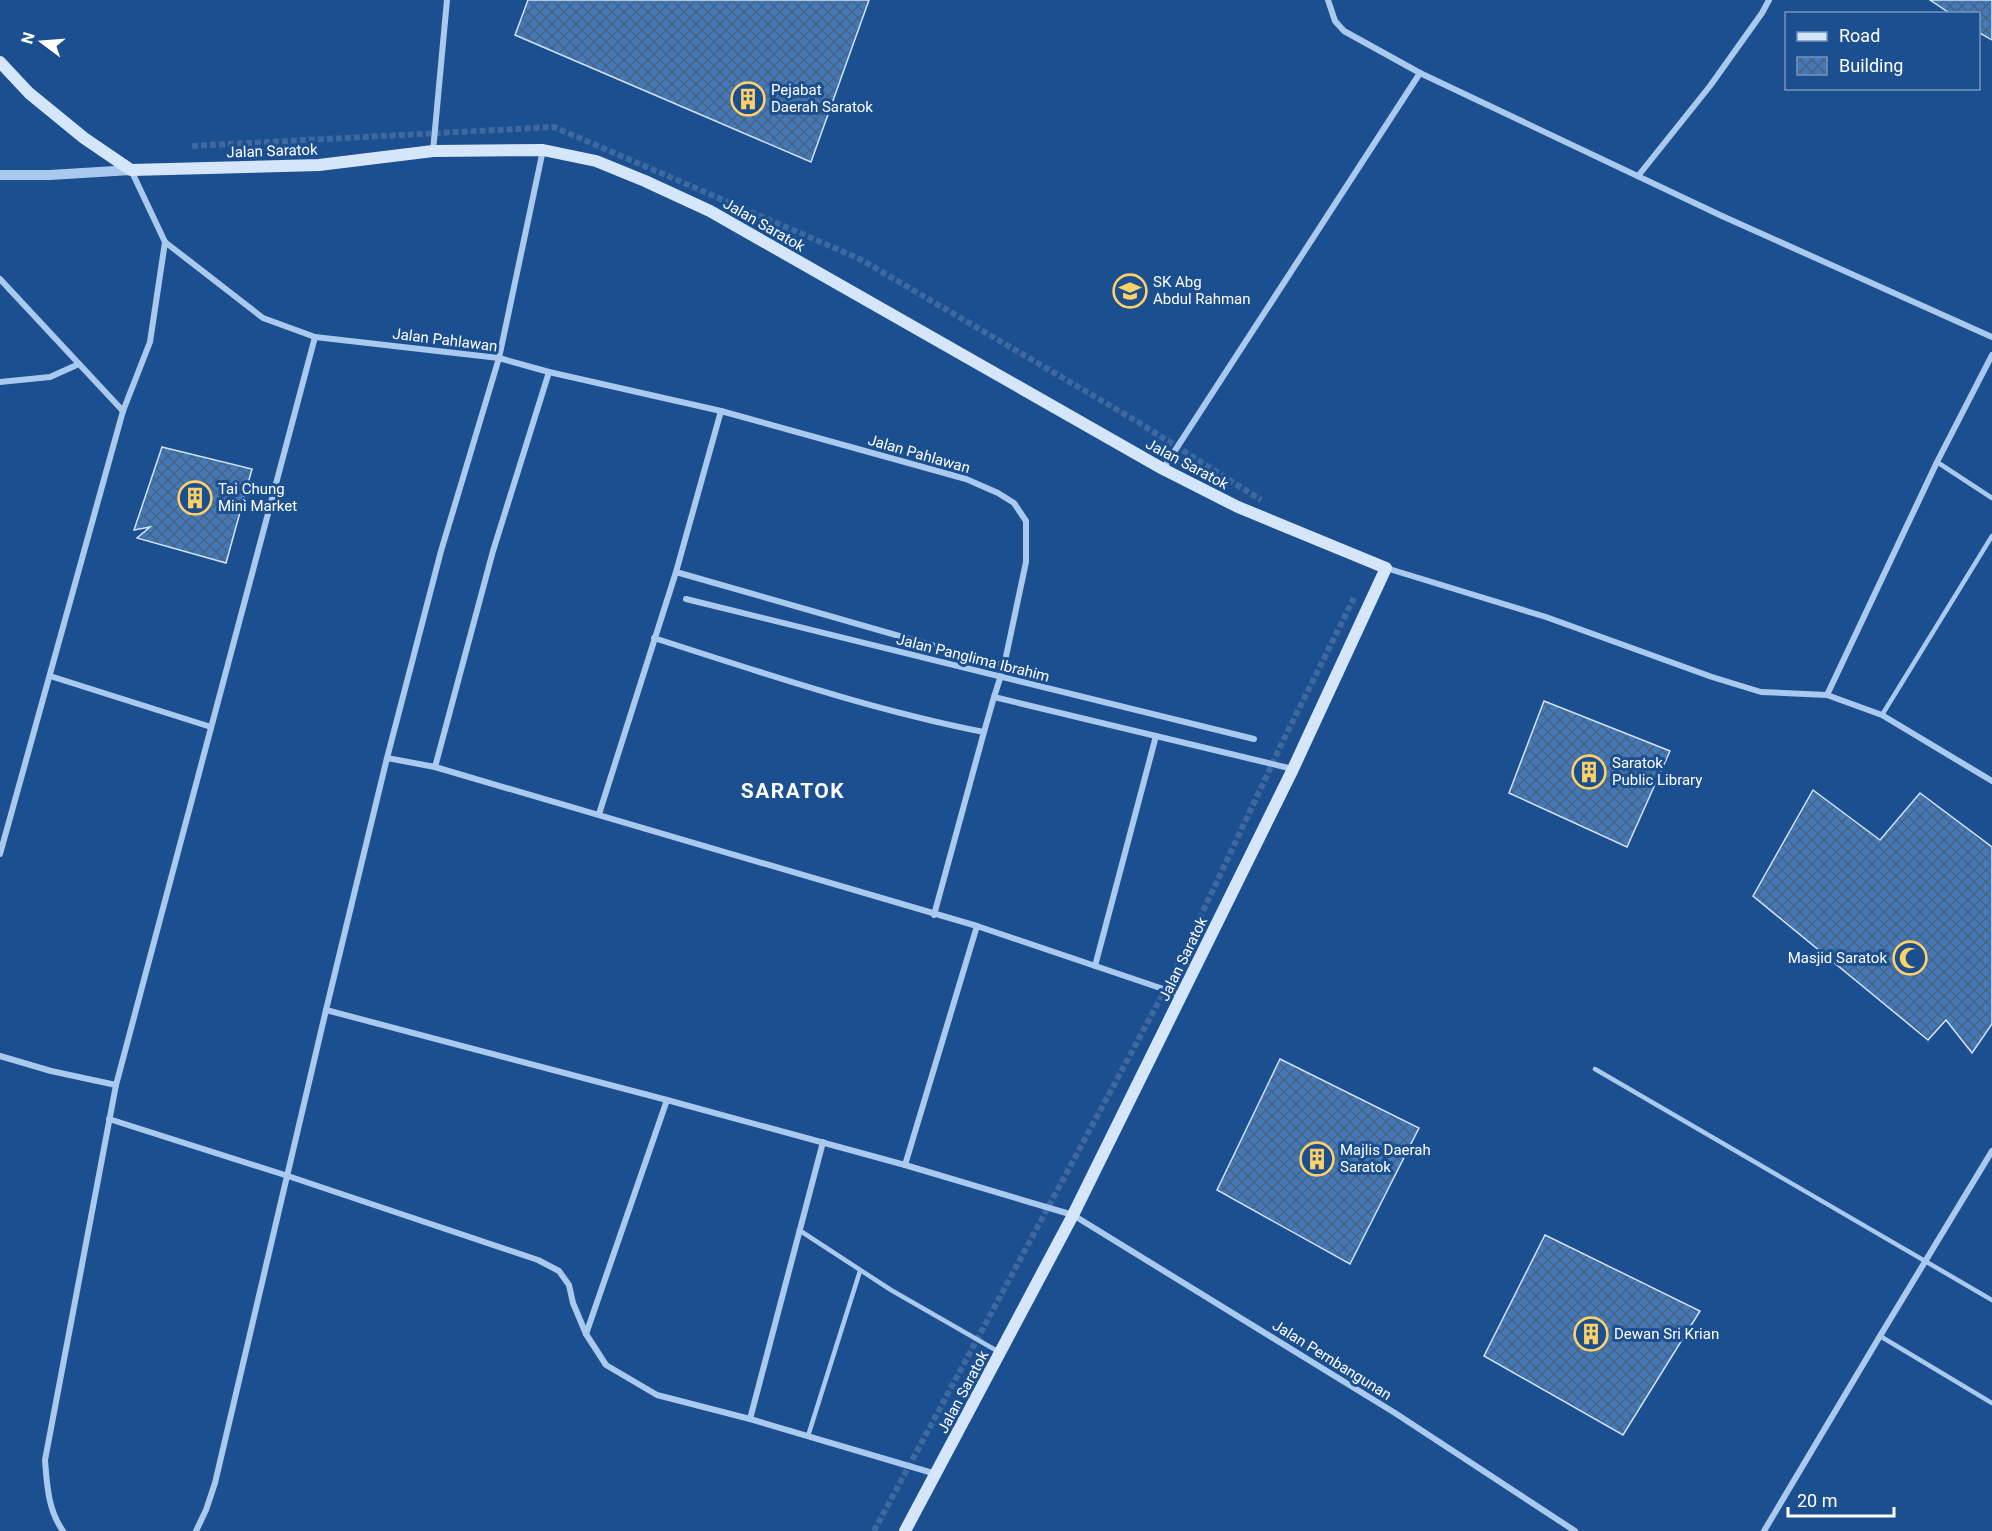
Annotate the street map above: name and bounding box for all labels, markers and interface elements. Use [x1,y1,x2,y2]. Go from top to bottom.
north arrow [12,12,72,72]
legend [1785,12,1980,90]
text: Road [1839,25,1880,46]
text: N [17,30,39,46]
text: Building [1839,55,1903,76]
building icon: Pejabat Daerah Saratok [730,81,766,117]
place label: Pejabat Daerah Saratok [771,81,873,116]
street label: Jalan Saratok [226,140,318,162]
street label: Jalan Saratok [720,194,808,256]
school or university icon: SK Abg Abdul Rahman [1112,273,1148,309]
place label: SK Abg Abdul Rahman [1153,273,1251,308]
street label: Jalan Pahlawan [392,325,498,355]
street label: Jalan Pahlawan [866,431,972,477]
street label: Jalan Saratok [1143,435,1232,494]
building icon: Tai Chung Mini Market [177,480,213,516]
place label: Tai Chung Mini Market [218,480,297,515]
street label: Jalan Panglima Ibrahim [894,630,1052,686]
building icon: Saratok Public Library [1571,754,1607,790]
place label: Saratok Public Library [1612,754,1702,789]
district label: SARATOK [741,779,845,803]
street label: Jalan Saratok [1155,914,1211,1004]
mosque icon: Masjid Saratok [1892,940,1928,976]
place label: Masjid Saratok [1788,949,1887,967]
building icon: Majlis Daerah Saratok [1299,1141,1335,1177]
place label: Majlis Daerah Saratok [1340,1141,1431,1176]
street label: Jalan Pembangunan [1269,1316,1395,1404]
building icon: Dewan Sri Krian [1573,1316,1609,1352]
place label: Dewan Sri Krian [1614,1325,1719,1343]
street label: Jalan Saratok [934,1347,993,1436]
scale bar [1788,1480,1894,1518]
text: 20 m [1797,1490,1837,1511]

